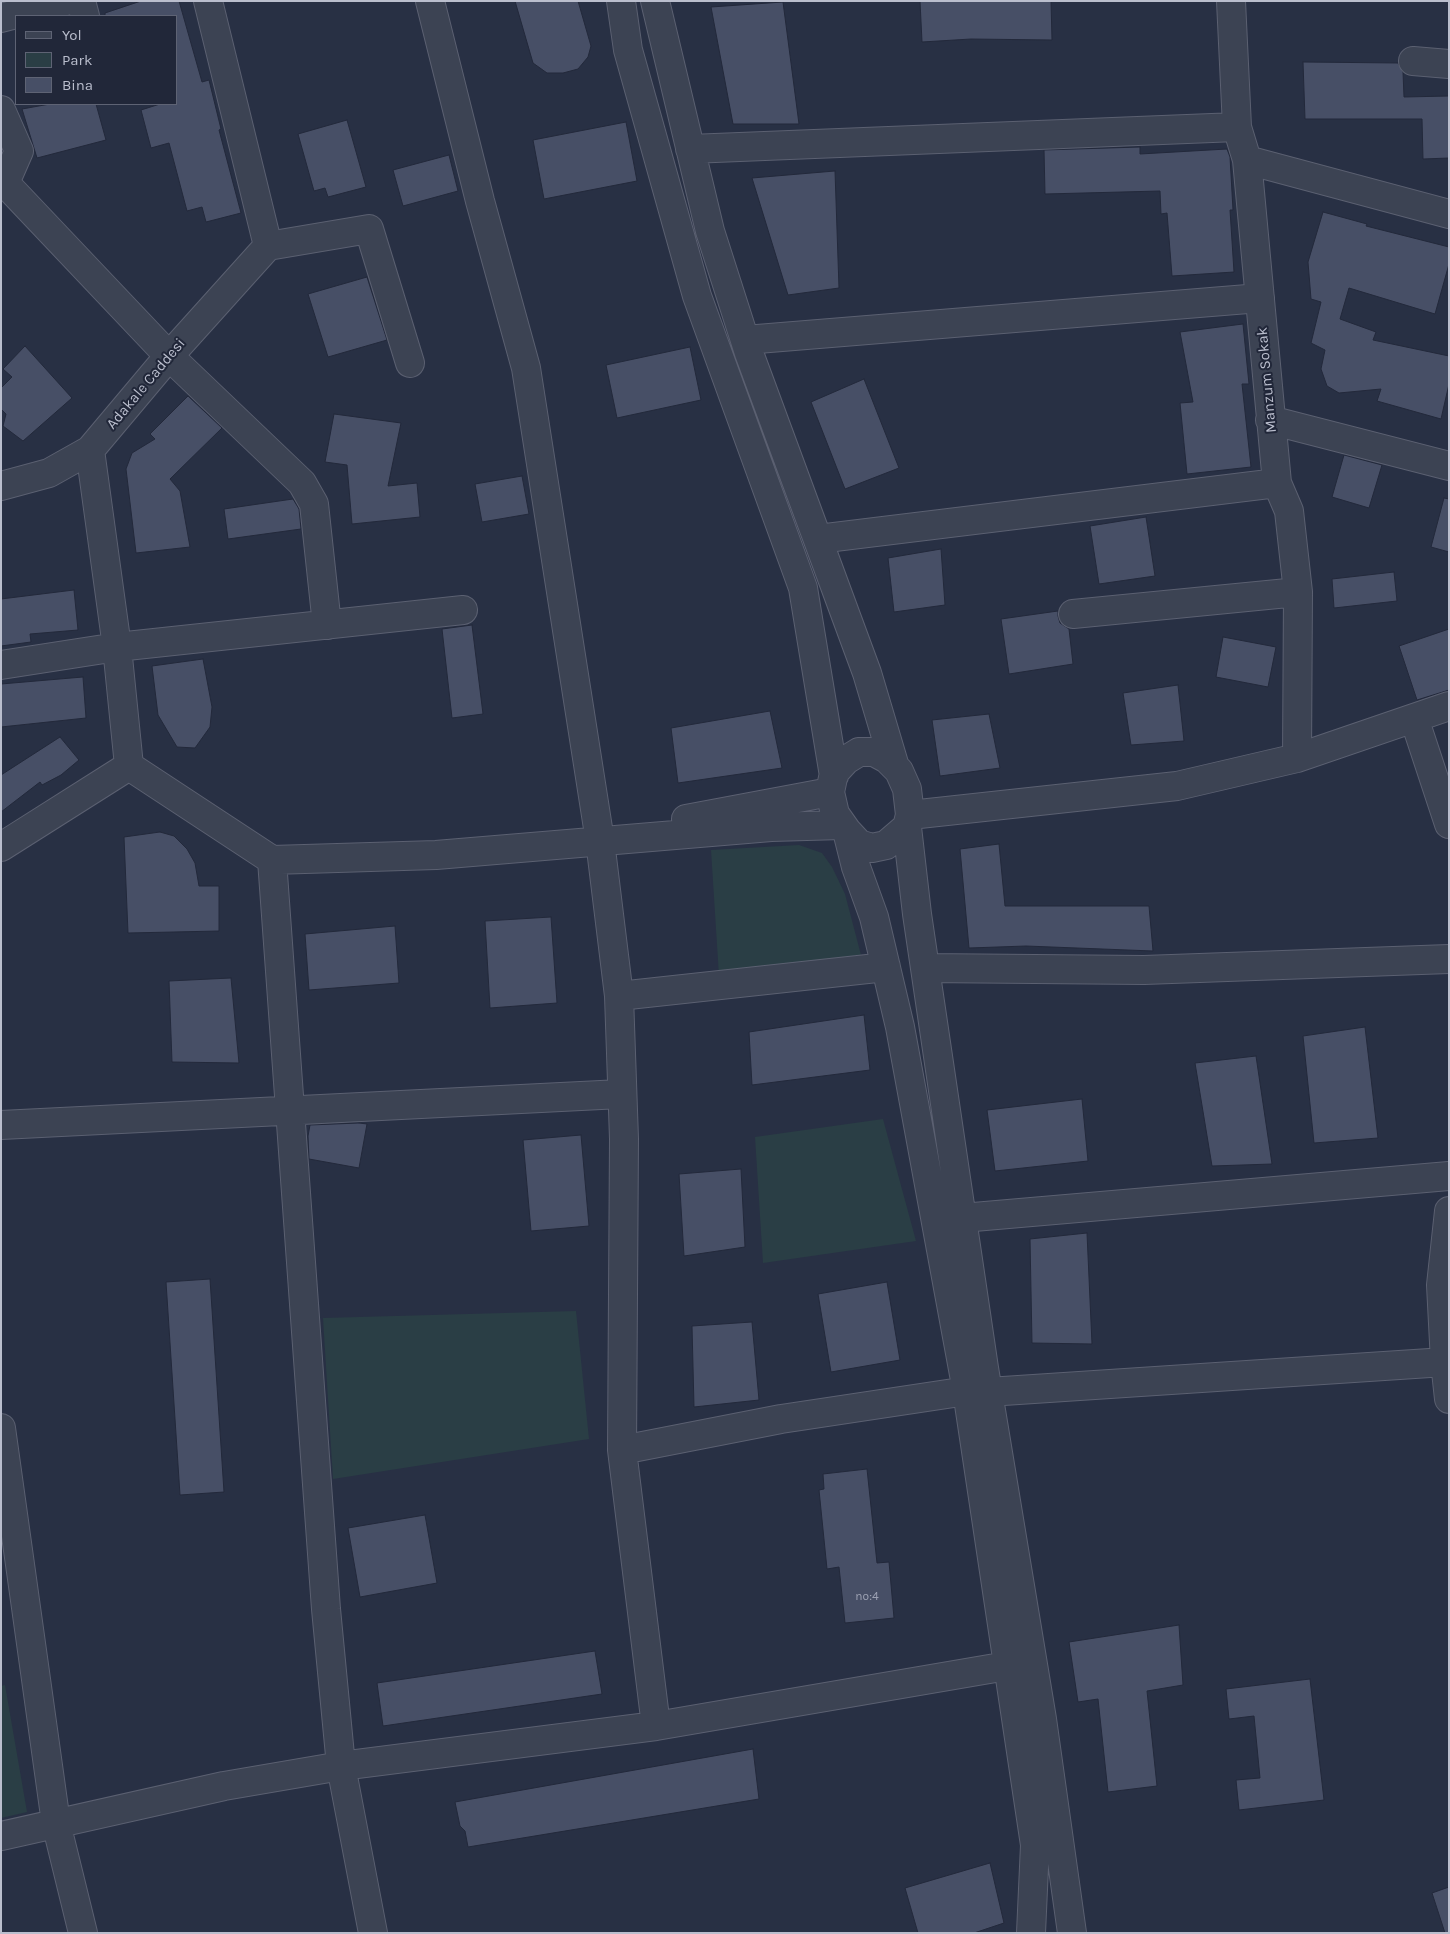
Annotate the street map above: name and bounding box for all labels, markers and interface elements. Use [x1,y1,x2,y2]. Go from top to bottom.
legend [15,15,178,105]
text: Yol [62,26,82,44]
text: Park [62,51,92,69]
text: Bina [62,76,93,94]
street label: Manzum Sokak [1253,326,1281,434]
street label: Adakale Caddesi [103,335,189,433]
house number: no:4 [855,1590,879,1604]

